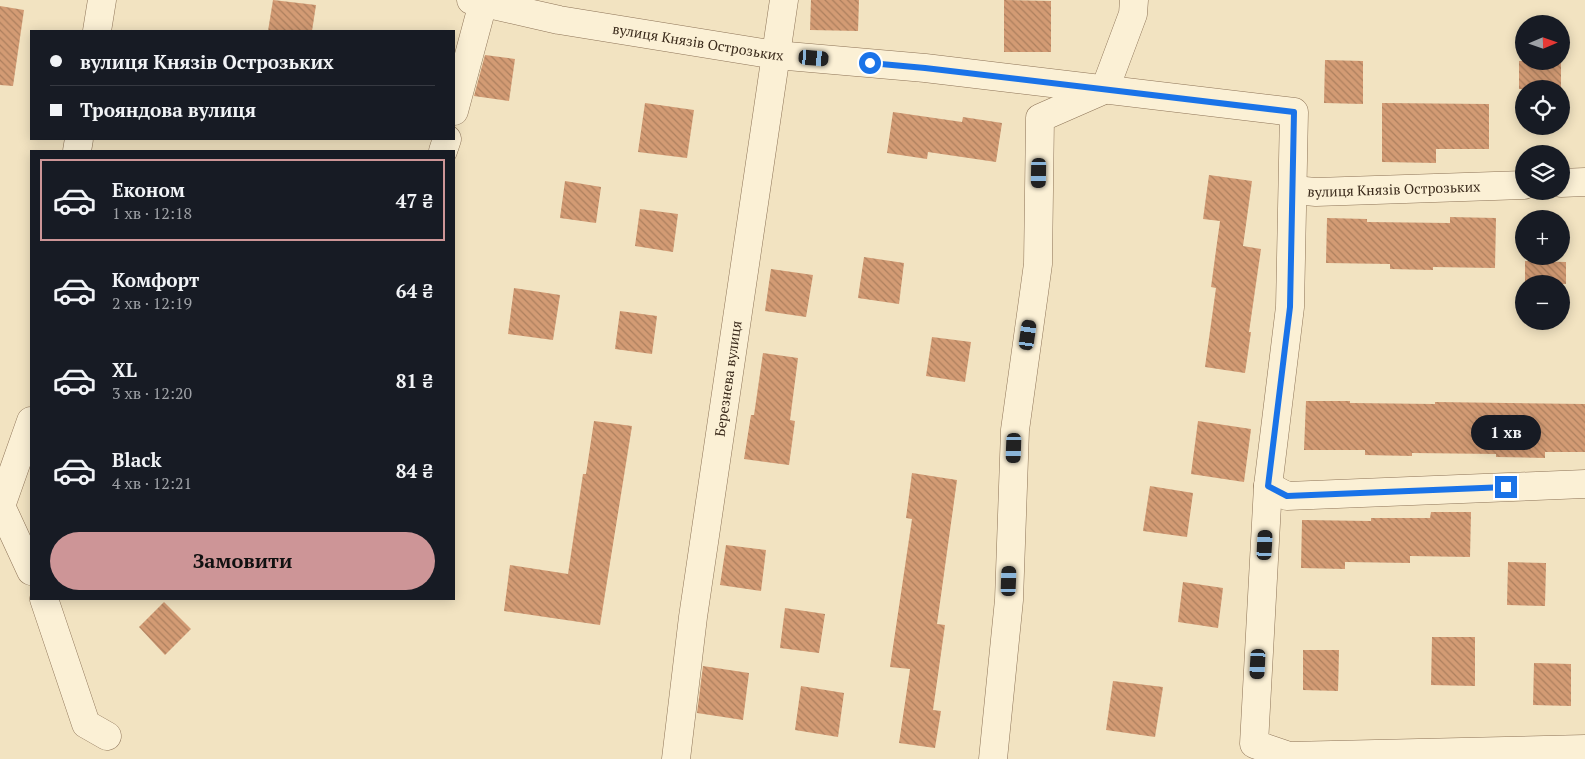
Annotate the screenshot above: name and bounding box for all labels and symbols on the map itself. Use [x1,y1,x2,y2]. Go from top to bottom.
north arrow [1515,15,1570,70]
street label: вулиця Князів Острозьких [611,19,785,65]
car [798,49,829,67]
route start [859,52,881,74]
car [1031,158,1046,188]
street label: вулиця Князів Острозьких [1307,176,1481,201]
street label: Березнева вулиця [710,319,746,438]
car [1018,319,1037,351]
callout: 1 хв [1471,414,1541,450]
car [1005,433,1022,463]
route end [1495,476,1517,498]
car [1256,530,1273,560]
car [1000,566,1017,596]
car [1249,649,1266,679]

